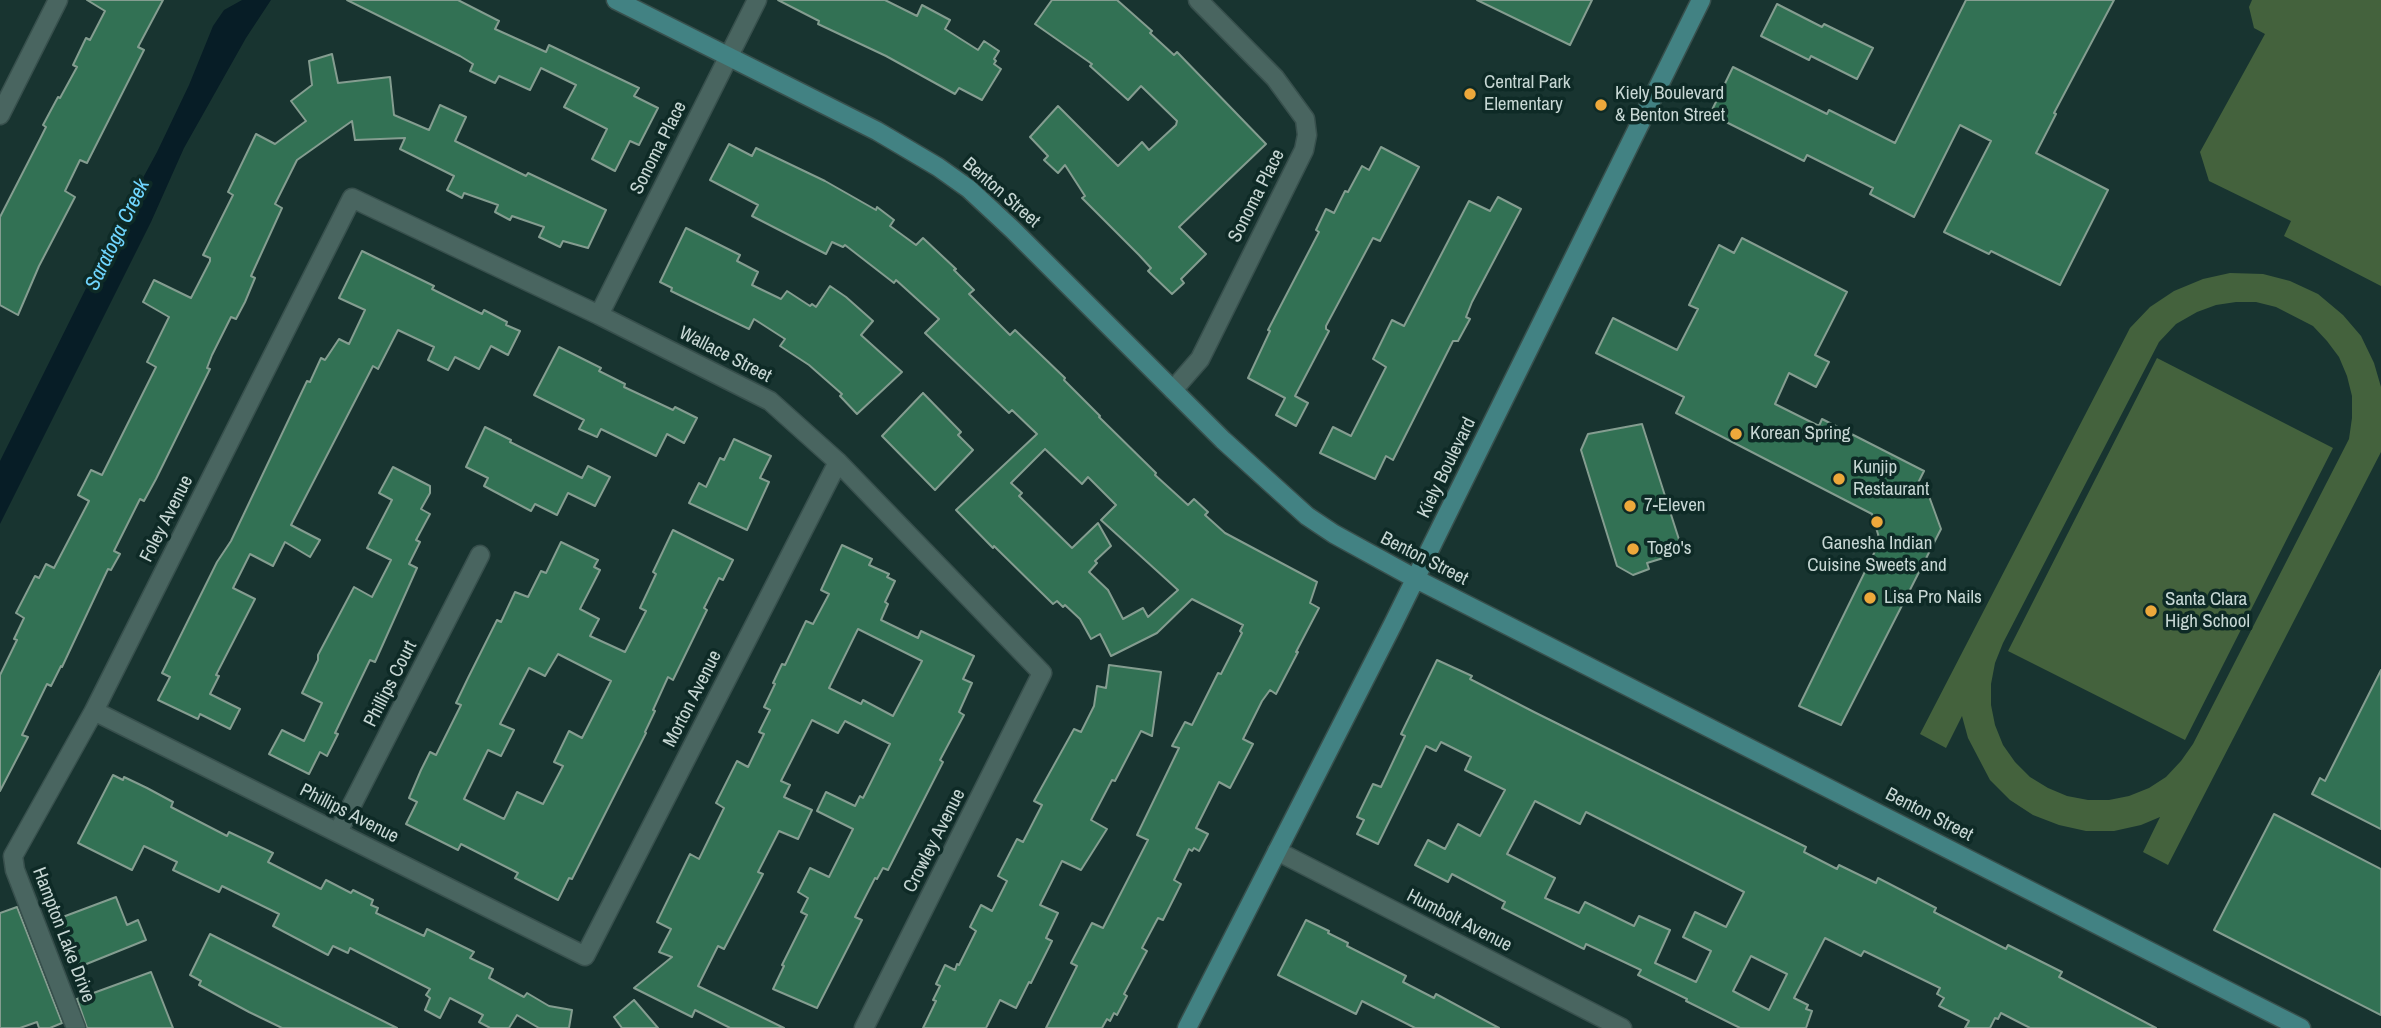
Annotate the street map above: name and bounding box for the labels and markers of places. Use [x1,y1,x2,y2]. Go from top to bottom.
place label: Central Park Elementary [1484,72,1571,116]
place label: Kiely Boulevard & Benton Street [1615,83,1725,127]
marker: Central Park Elementary [1462,86,1478,102]
marker: Kiely Boulevard & Benton Street [1593,97,1609,113]
place label: Korean Spring [1750,423,1850,445]
marker: Korean Spring [1728,426,1744,442]
place label: Kunjip Restaurant [1853,457,1929,501]
marker: Kunjip Restaurant [1831,471,1847,487]
place label: 7-Eleven [1644,495,1705,517]
marker: 7-Eleven [1622,498,1638,514]
marker: Ganesha Indian Cuisine Sweets and [1869,514,1885,530]
place label: Ganesha Indian Cuisine Sweets and [1807,533,1947,577]
place label: Togo's [1647,538,1692,560]
marker: Togo's [1625,541,1641,557]
place label: Lisa Pro Nails [1884,587,1982,609]
place label: Santa Clara High School [2165,589,2250,633]
marker: Lisa Pro Nails [1862,590,1878,606]
marker: Santa Clara High School [2143,603,2159,619]

